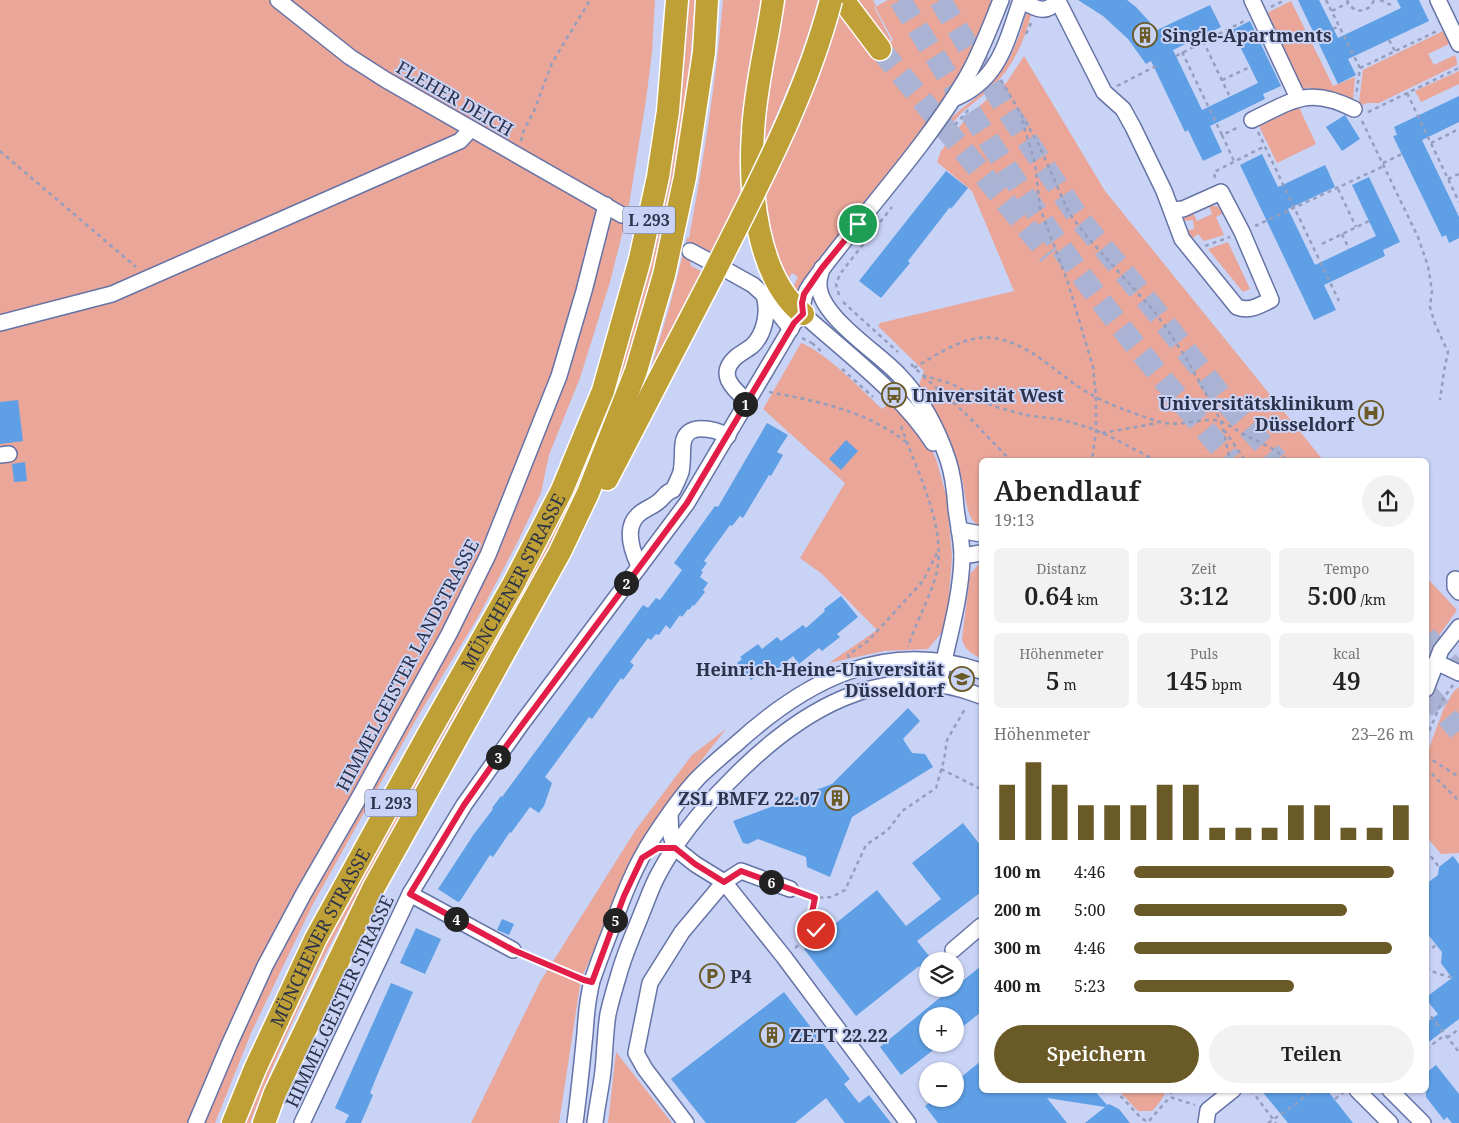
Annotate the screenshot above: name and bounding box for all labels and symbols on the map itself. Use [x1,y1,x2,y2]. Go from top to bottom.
building icon: Single-Apartments [1132,22,1158,48]
place label: Single-Apartments [1162,23,1332,47]
street label: FLEHER DEICH [392,55,518,141]
pin [837,203,879,245]
road number: L 293 [623,206,675,234]
bus stop icon: Universität West [881,382,907,408]
place label: Universität West [912,383,1064,407]
place label: Universitätsklinikum Düsseldorf [1159,391,1356,436]
pin: 1 [732,392,758,416]
hospital icon: Universitätsklinikum Düsseldorf [1358,400,1384,426]
street label: MÜNCHENER STRASSE [455,489,570,674]
street label: HIMMELGEISTER LANDSTRASSE [330,535,484,795]
pin: 2 [614,570,638,596]
place label: Heinrich-Heine-Universität Düsseldorf [696,657,946,702]
school or university icon: Heinrich-Heine-Universität Düsseldorf [949,666,975,692]
pin: 3 [486,744,510,770]
building icon: ZSL BMFZ 22.07 [824,785,850,811]
place label: ZSL BMFZ 22.07 [678,786,820,810]
road number: L 293 [365,790,417,816]
street label: MÜNCHENER STRASSE [264,844,375,1031]
pin: 6 [758,870,784,894]
street label: HIMMELGEISTER STRASSE [279,891,399,1111]
pin: 4 [444,906,468,932]
pin: 5 [602,908,628,932]
pin [795,909,837,951]
parking icon: P4 [699,963,725,989]
place label: P4 [730,964,752,988]
building icon: ZETT 22.22 [759,1022,785,1048]
place label: ZETT 22.22 [790,1023,888,1047]

